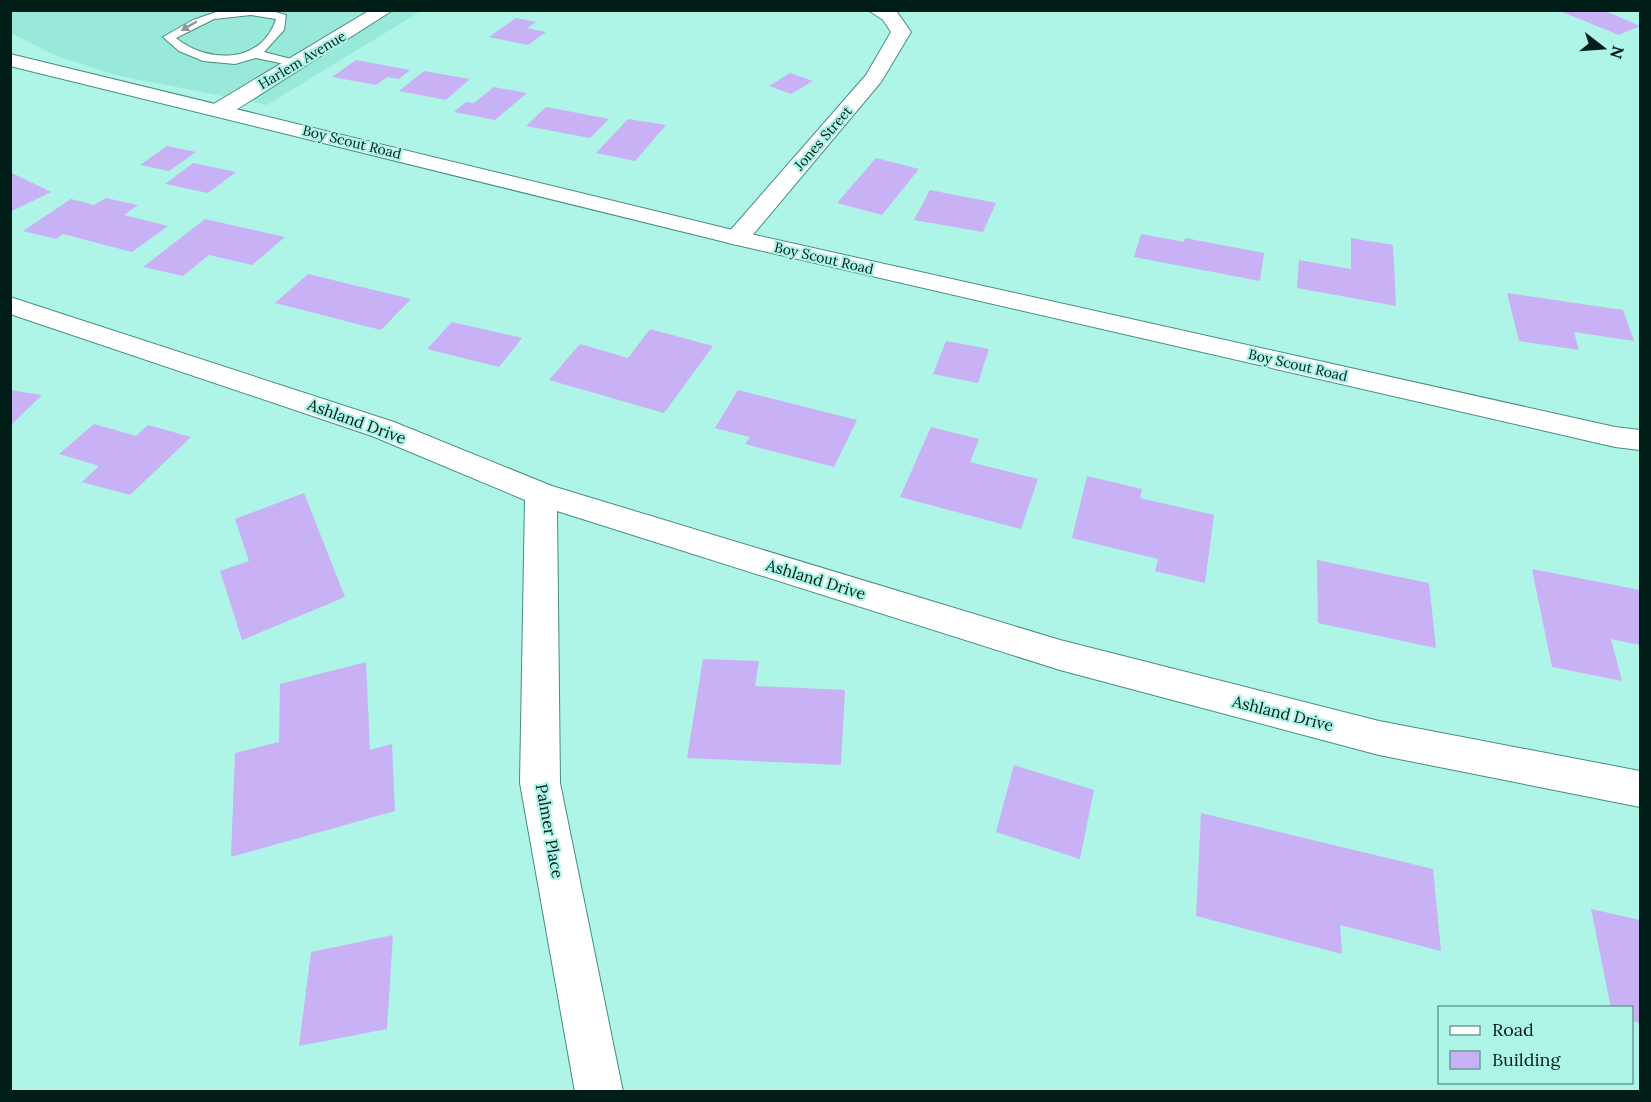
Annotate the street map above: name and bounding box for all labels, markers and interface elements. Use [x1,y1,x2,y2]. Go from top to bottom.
north arrow [1573,18,1633,78]
one-way arrow [180,21,197,31]
street label: Harlem Avenue [255,27,349,93]
text: N [1606,44,1629,61]
street label: Jones Street [790,102,856,175]
street label: Boy Scout Road [301,121,403,163]
street label: Boy Scout Road [773,238,875,278]
street label: Boy Scout Road [1247,345,1349,385]
street label: Ashland Drive [304,394,409,448]
street label: Ashland Drive [763,554,869,604]
street label: Ashland Drive [1230,691,1336,735]
street label: Palmer Place [532,782,568,880]
legend [1438,1006,1633,1084]
text: Road [1492,1018,1534,1041]
text: Building [1492,1048,1562,1071]

